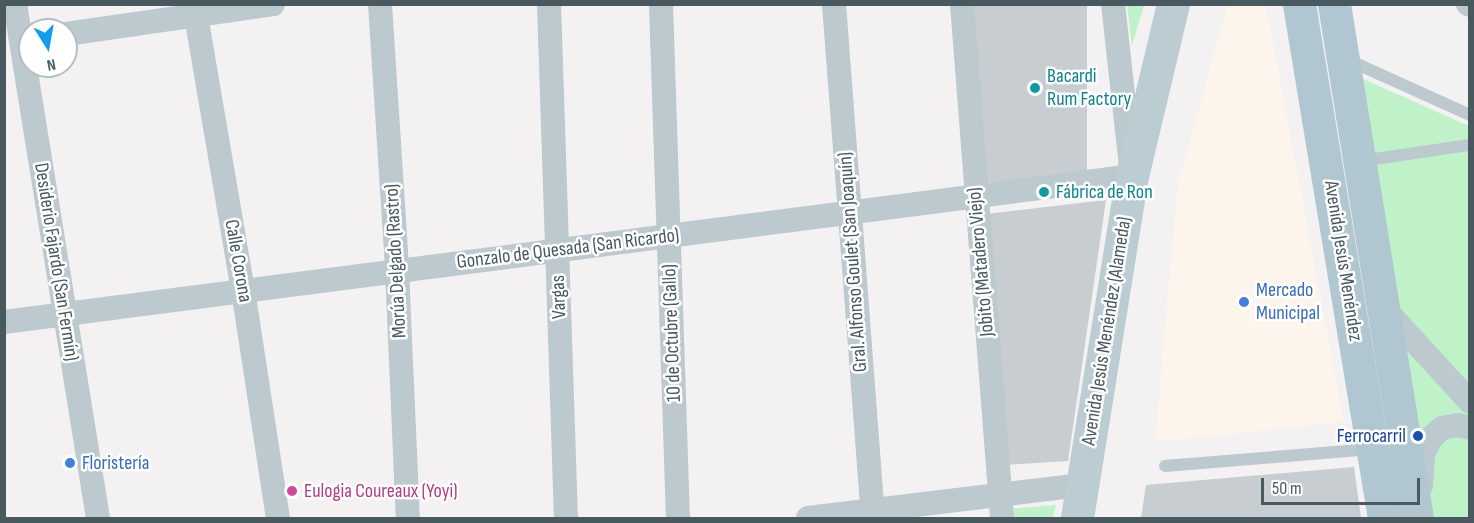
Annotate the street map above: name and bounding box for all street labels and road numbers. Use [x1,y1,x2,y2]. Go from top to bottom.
street label: Gral. Alfonso Goulet (San Joaquín) [833,151,873,373]
street label: Desiderio Fajardo (San Fermín) [28,161,84,363]
street label: Avenida Jesús Menéndez [1318,179,1368,343]
street label: Morúa Delgado (Rastro) [380,183,412,339]
street label: Jobito (Matadero Viejo) [963,186,999,338]
street label: Avenida Jesús Menéndez (Alameda) [1077,215,1137,447]
street label: Calle Corona [219,218,257,304]
street label: Gonzalo de Quesada (San Ricardo) [455,223,681,275]
street label: 10 de Octubre (Gallo) [658,264,686,402]
street label: Vargas [546,275,572,319]

